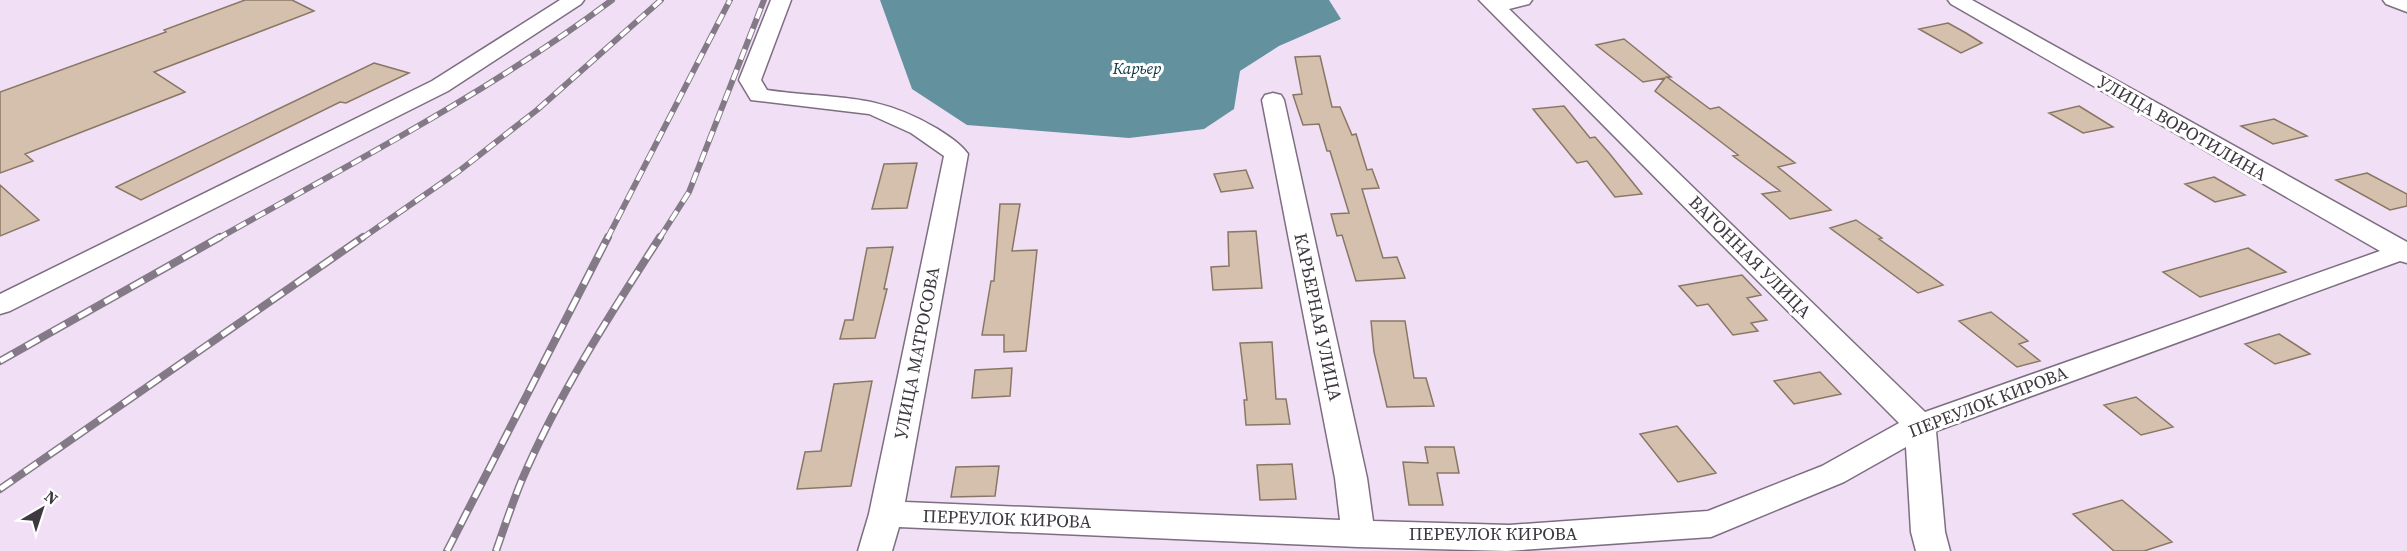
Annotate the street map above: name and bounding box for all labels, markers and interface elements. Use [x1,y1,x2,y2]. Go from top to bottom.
water label: Карьер [1112,57,1161,79]
street label: УЛИЦА ВОРОТИЛИНА [2093,69,2272,186]
street label: ВАГОННАЯ УЛИЦА [1684,190,1817,324]
street label: КАРЬЕРНАЯ УЛИЦА [1288,231,1349,403]
street label: УЛИЦА МАТРОСОВА [888,264,946,441]
street label: ПЕРЕУЛОК КИРОВА [1905,360,2071,443]
north arrow [12,479,72,539]
text: N [40,485,63,510]
street label: ПЕРЕУЛОК КИРОВА [922,503,1092,534]
street label: ПЕРЕУЛОК КИРОВА [1409,521,1577,546]

